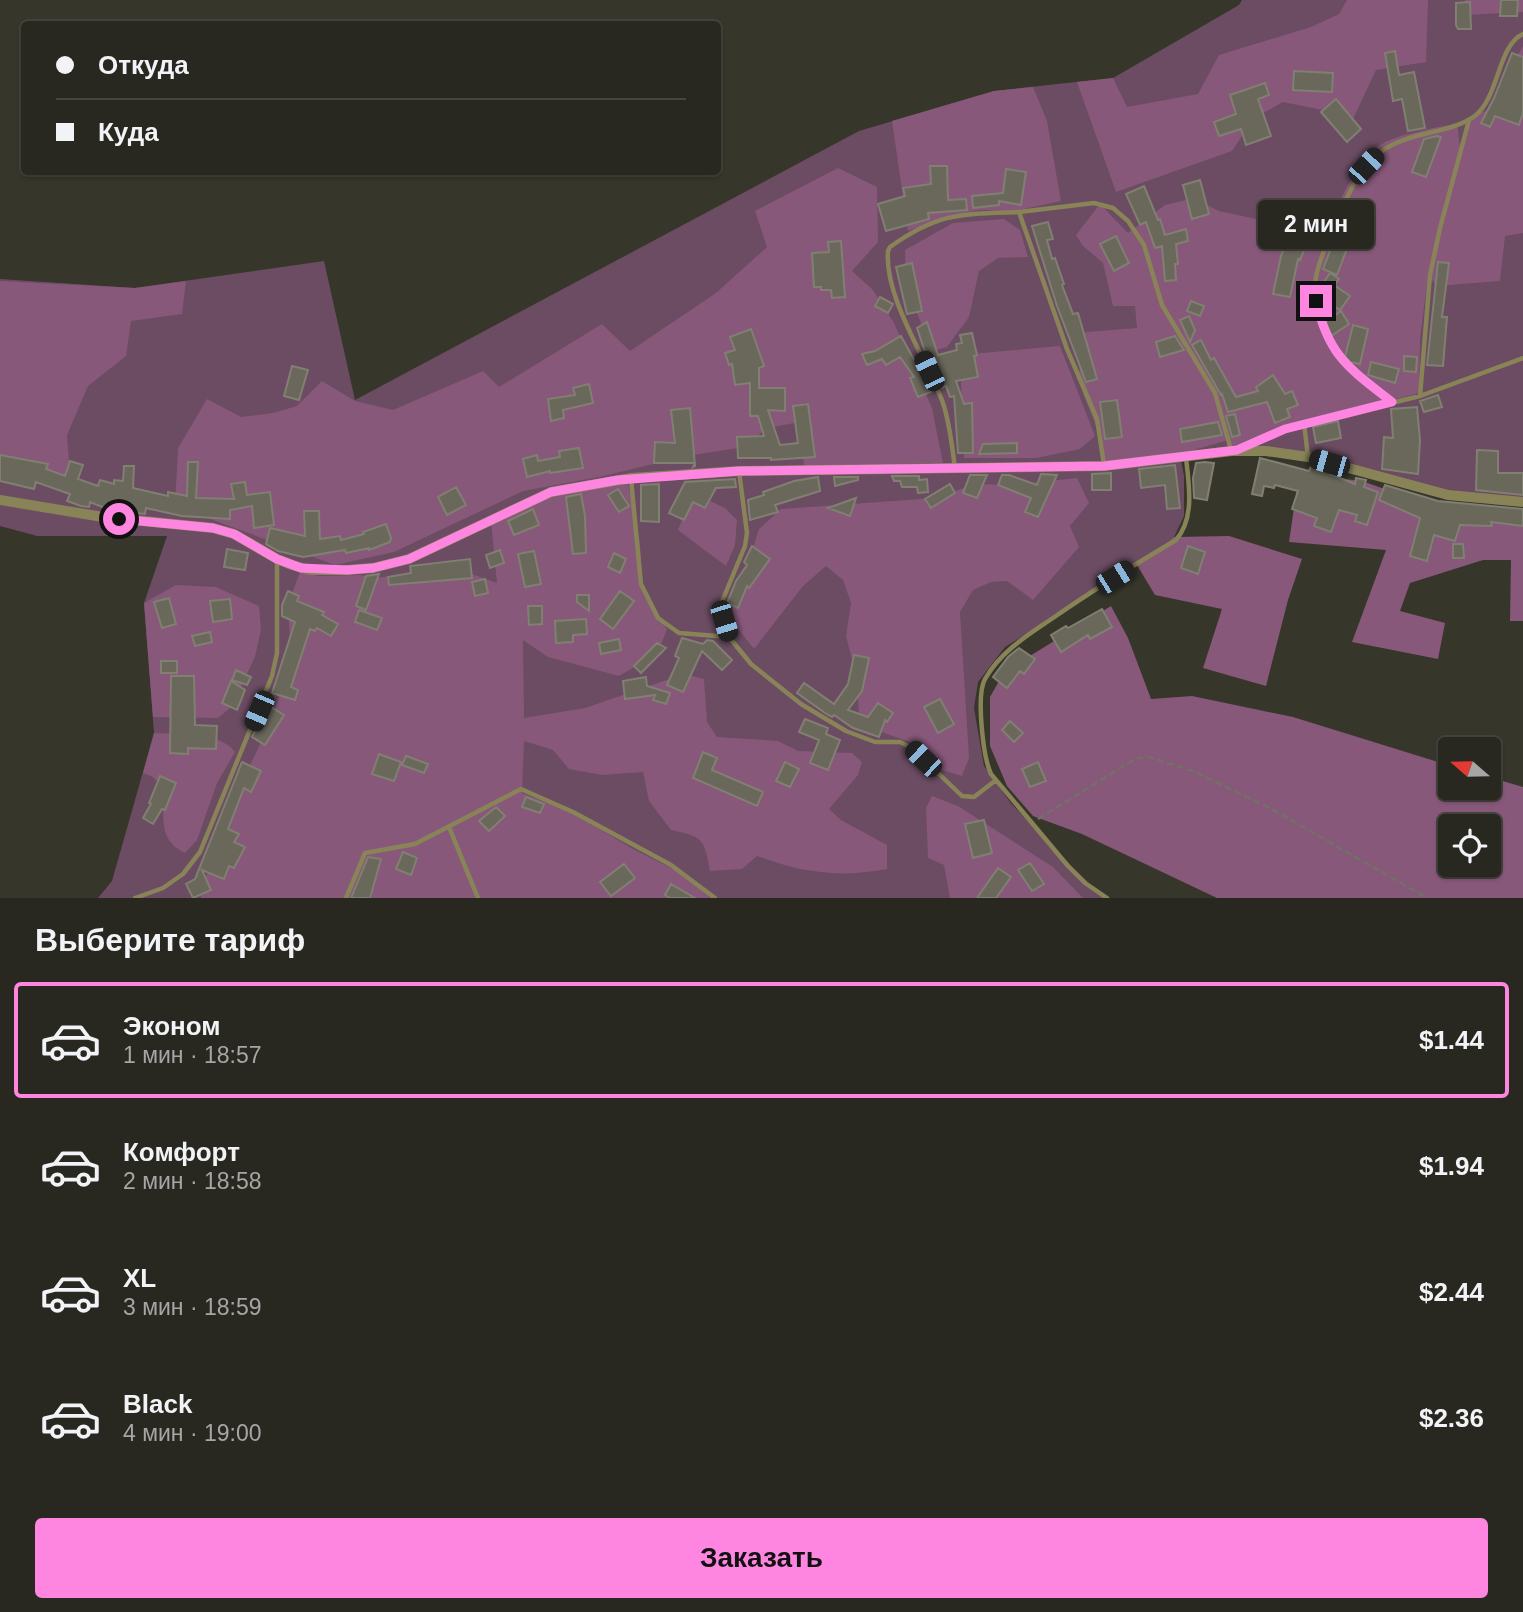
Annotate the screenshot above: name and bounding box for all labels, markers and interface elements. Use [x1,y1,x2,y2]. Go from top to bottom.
text: Откуда [98,50,189,80]
text: Куда [98,117,159,147]
car [1344,143,1389,189]
callout: 2 мин [1258,200,1374,248]
text: 2 мин [1284,211,1348,237]
route end [1300,285,1332,317]
car [911,348,948,394]
car [1306,447,1353,479]
route start [103,503,135,535]
car [1092,557,1139,597]
car [708,598,741,644]
car [242,688,277,734]
car [901,737,946,781]
north arrow [1438,737,1502,800]
map controls [1438,737,1501,877]
button: locate [1438,814,1501,877]
text: Выберите тариф [35,922,305,958]
icon: car [39,1009,102,1072]
text: Эконом [123,1011,221,1041]
text: $1.44 [1419,1025,1484,1055]
text: 1 мин · 18:57 [123,1042,262,1068]
icon: car [39,1135,102,1198]
text: Комфорт [123,1137,240,1167]
text: $1.94 [1419,1151,1484,1181]
text: 2 мин · 18:58 [123,1168,262,1194]
icon: car [39,1261,102,1324]
text: XL [123,1263,156,1293]
text: $2.44 [1419,1277,1484,1307]
text: 3 мин · 18:59 [123,1294,262,1320]
icon: car [39,1387,102,1450]
text: Black [123,1389,192,1419]
text: $2.36 [1419,1403,1484,1433]
text: 4 мин · 19:00 [123,1420,262,1446]
button: Заказать [35,1518,1488,1598]

